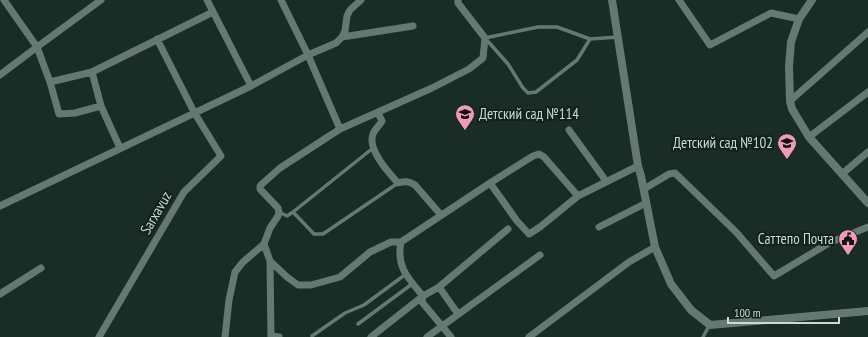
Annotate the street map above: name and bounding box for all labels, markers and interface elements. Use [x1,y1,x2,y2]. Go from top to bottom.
school or university icon: Детский сад №114 [454,103,476,131]
place label: Детский сад №114 [479,104,579,123]
school or university icon: Детский сад №102 [776,132,798,160]
place label: Детский сад №102 [673,133,773,152]
street label: Sarxavuz [136,188,175,238]
public building icon: Саттепо Почта [837,228,859,256]
place label: Саттепо Почта [758,229,834,248]
scale bar [728,299,839,325]
text: 100 m [734,305,761,320]

